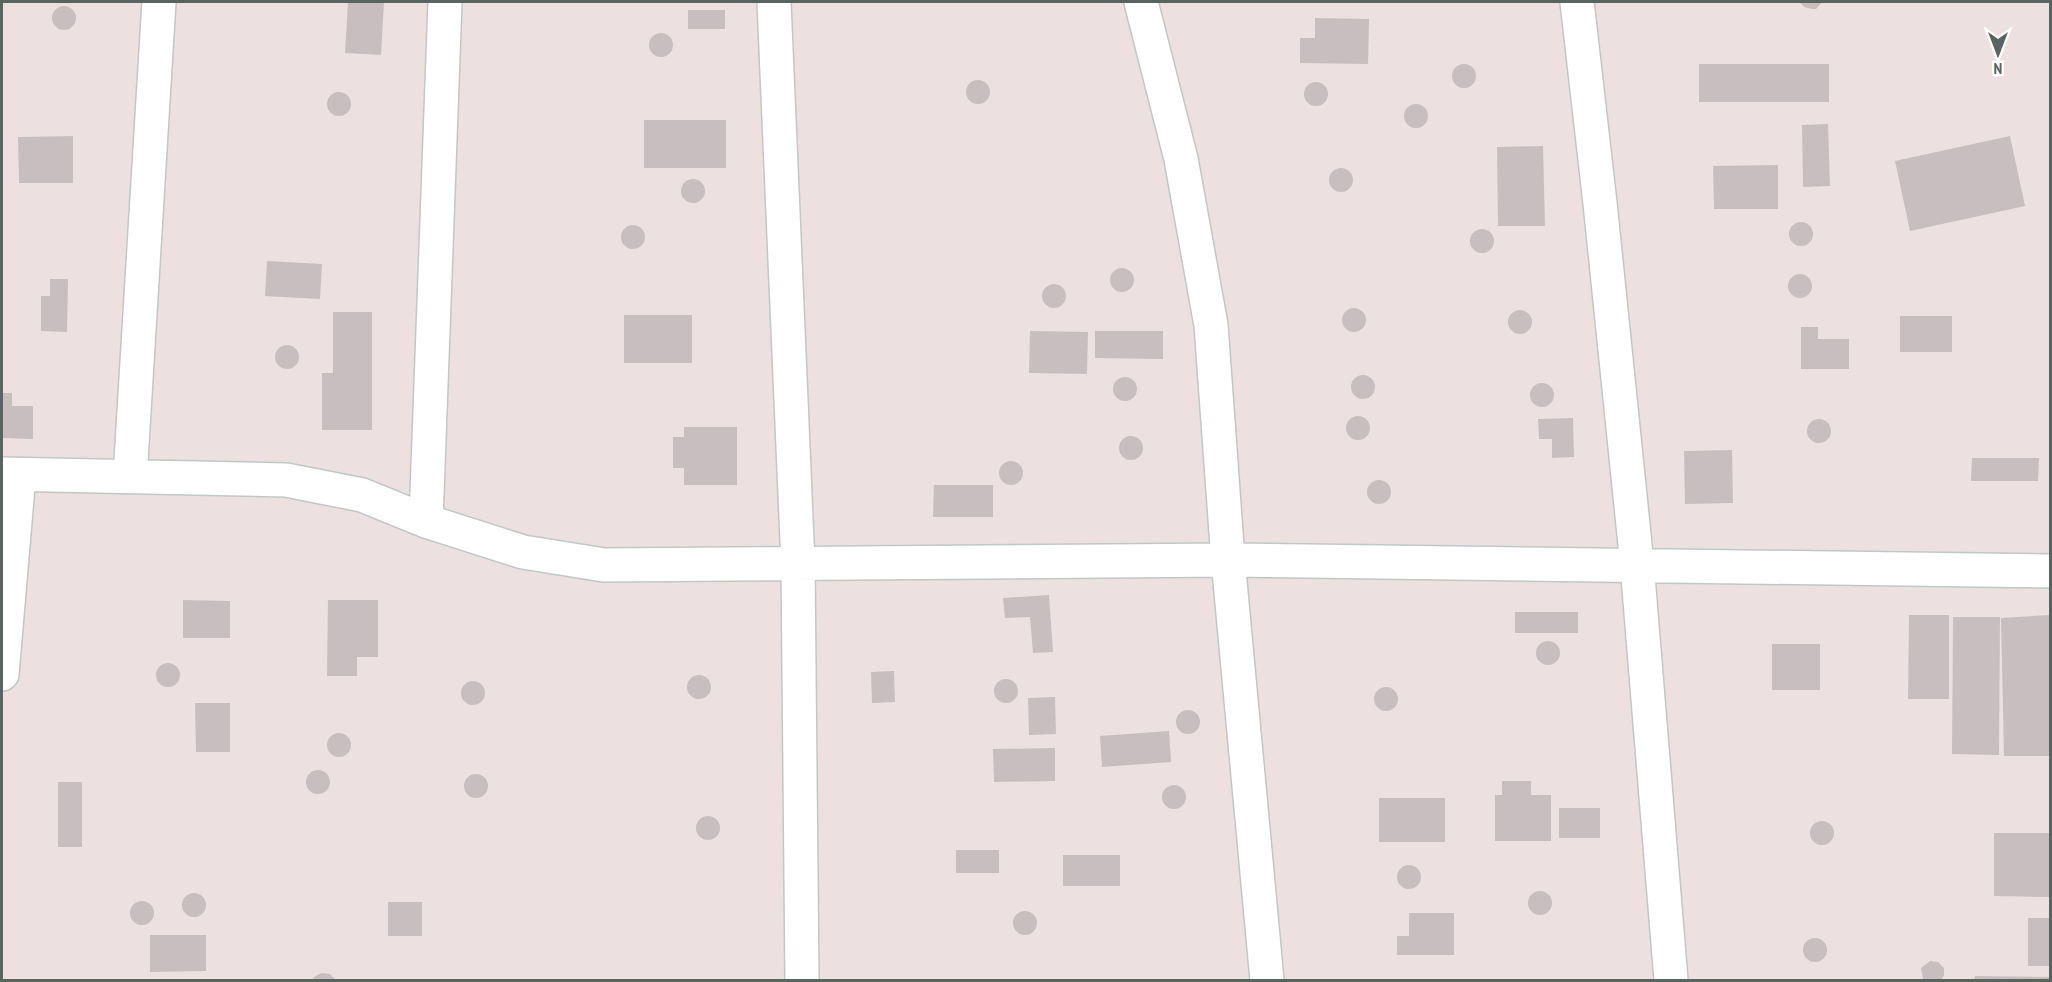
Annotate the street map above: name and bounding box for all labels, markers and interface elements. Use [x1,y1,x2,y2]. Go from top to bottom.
north arrow [1968,24,2028,84]
text: N [1994,59,2002,79]

